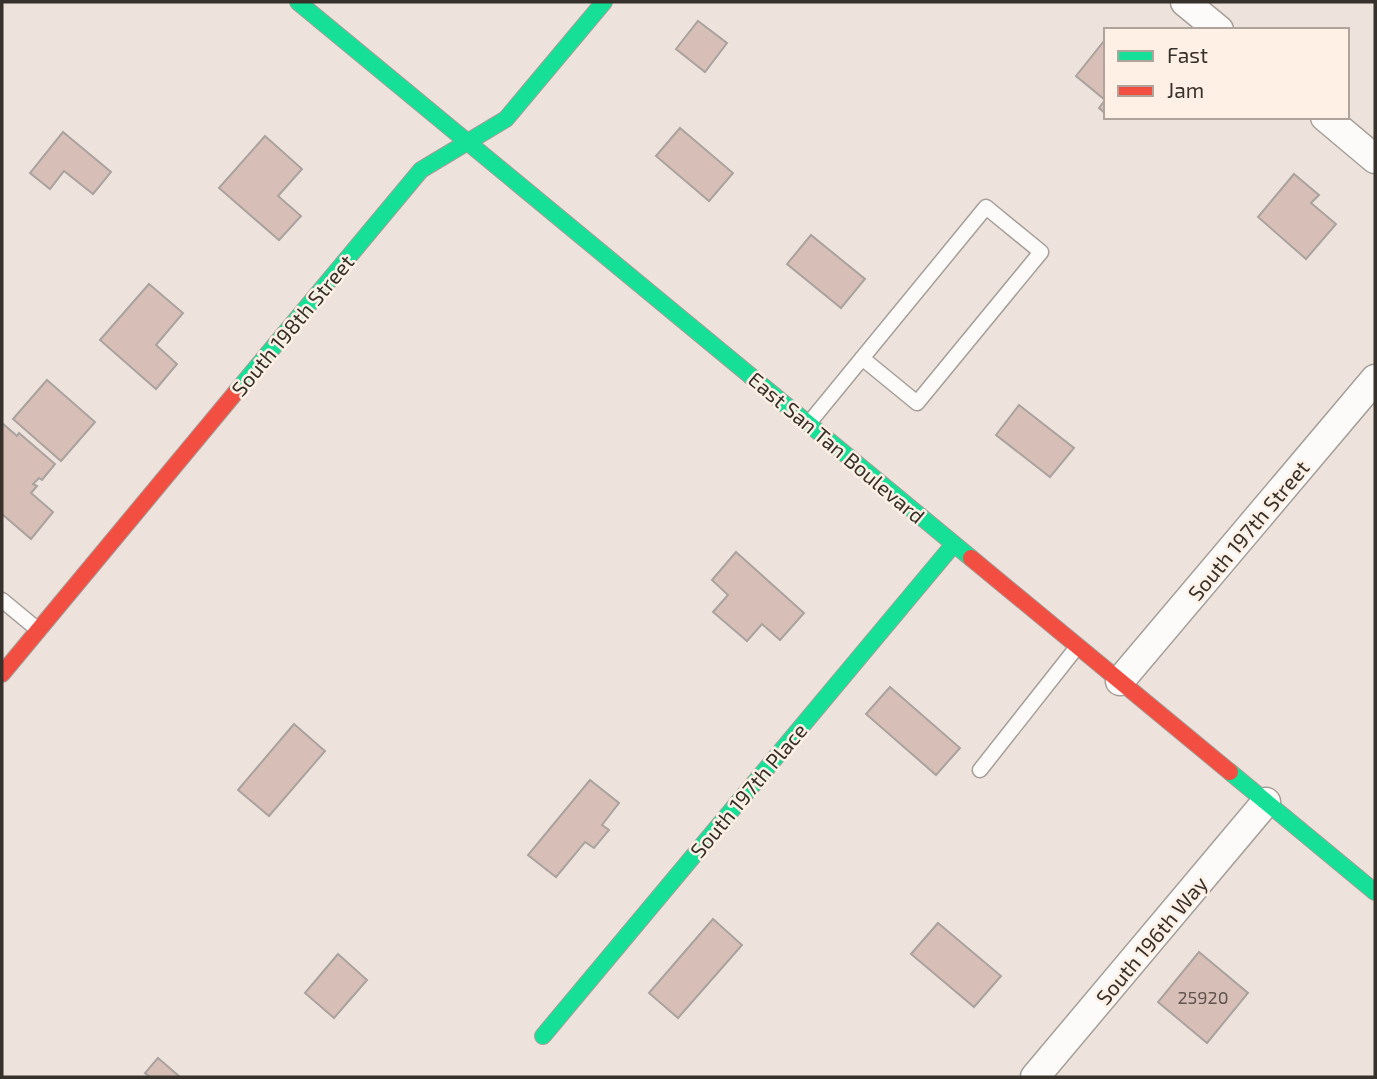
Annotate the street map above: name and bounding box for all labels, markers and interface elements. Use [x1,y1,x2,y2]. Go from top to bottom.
legend [1104,28,1349,119]
text: Fast [1167,42,1208,67]
text: Jam [1167,77,1204,102]
street label: South 198th Street [226,249,358,401]
street label: East San Tan Boulevard [744,366,930,528]
street label: South 197th Street [1182,455,1314,605]
street label: South 197th Place [684,718,812,862]
street label: South 196th Way [1090,871,1212,1009]
house number: 25920 [1177,986,1229,1008]

